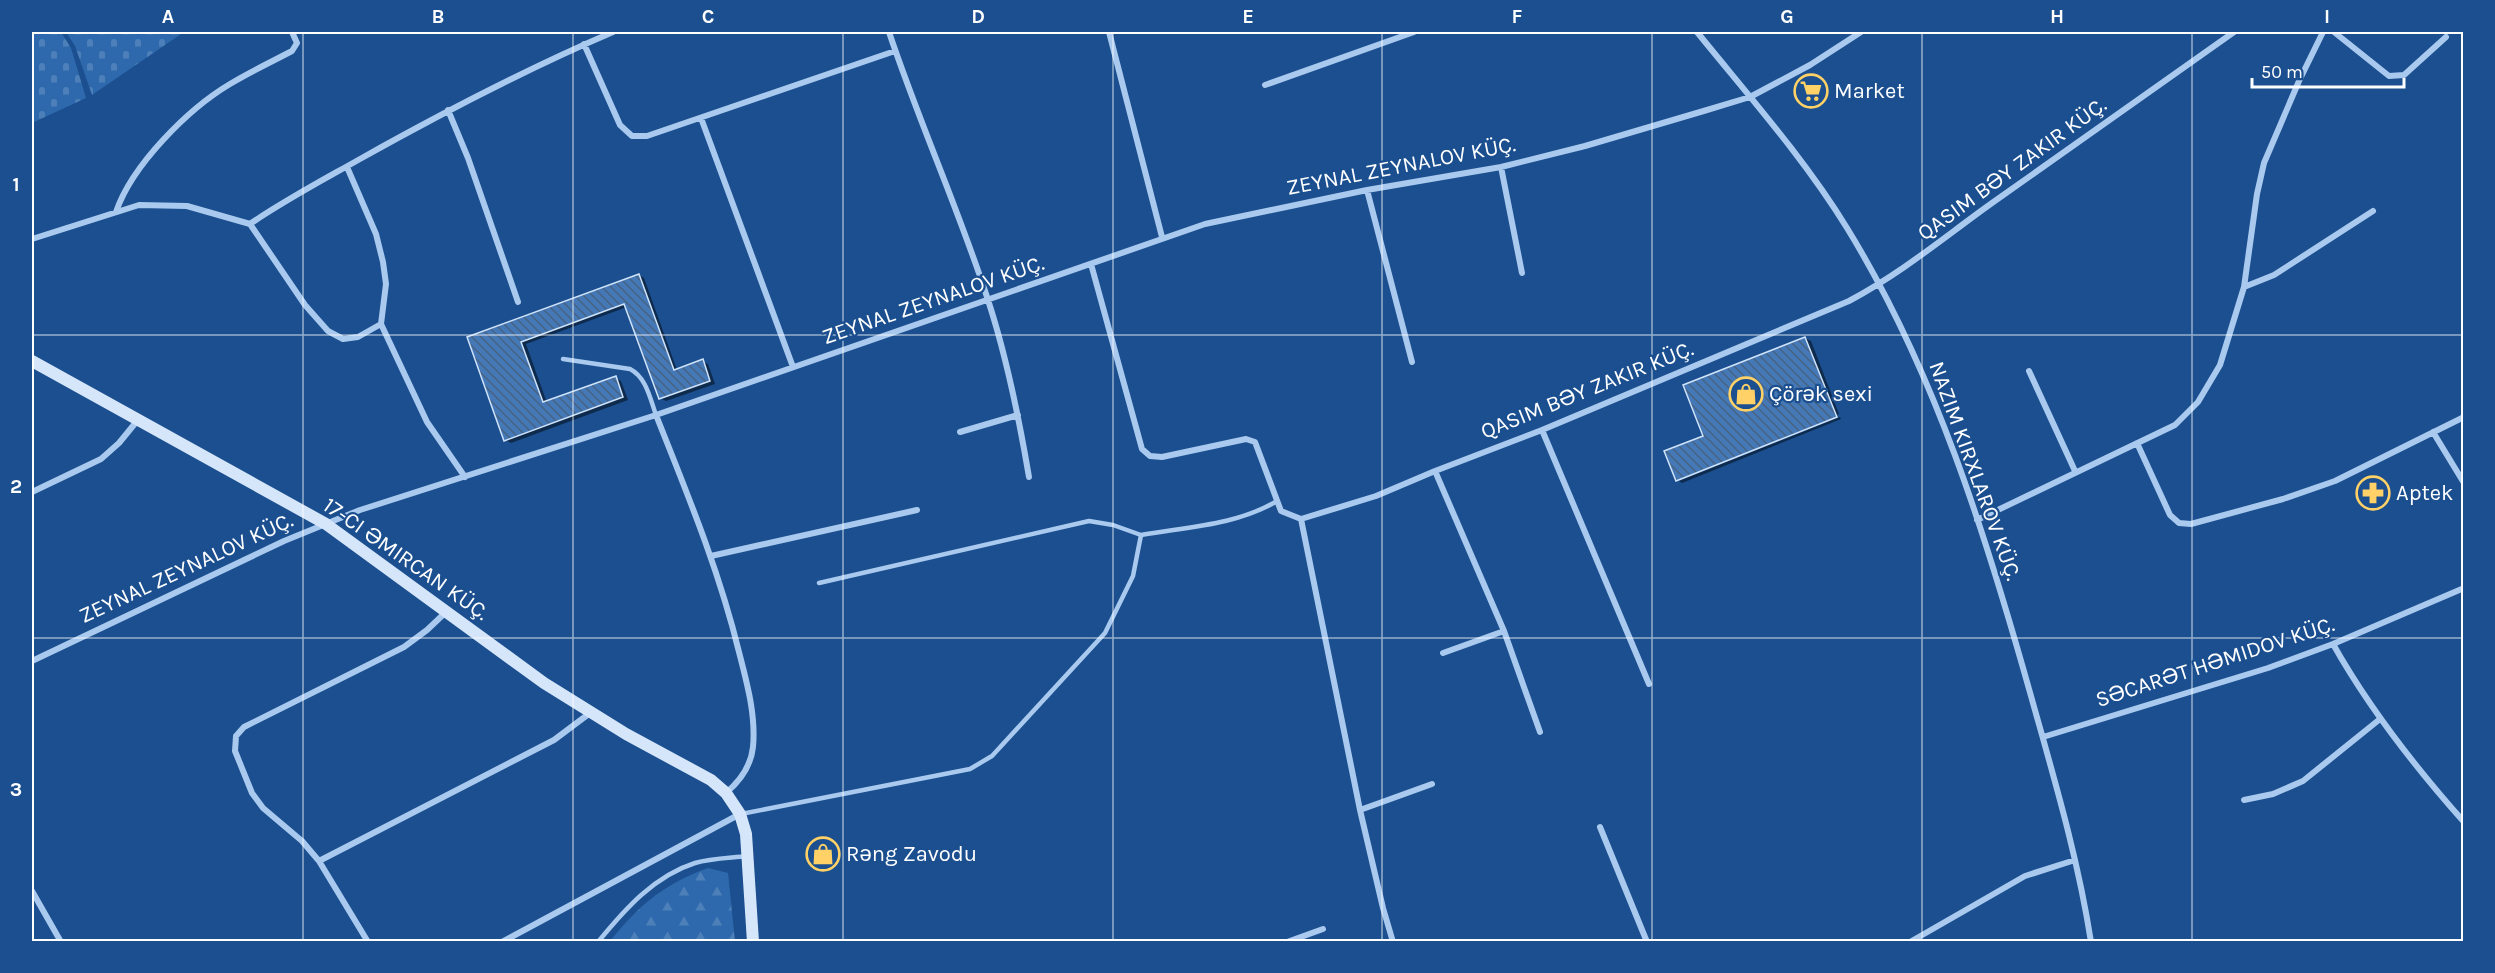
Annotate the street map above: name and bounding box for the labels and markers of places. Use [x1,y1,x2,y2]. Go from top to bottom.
supermarket icon: Market [1793,73,1829,109]
place label: Market [1834,78,1905,104]
shop icon: Çörək sexi [1728,376,1764,412]
place label: Çörək sexi [1769,381,1873,407]
pharmacy icon: Aptek [2355,475,2391,511]
place label: Aptek [2396,480,2453,506]
shop icon: Rəng Zavodu [805,836,841,872]
place label: Rəng Zavodu [846,841,977,867]

